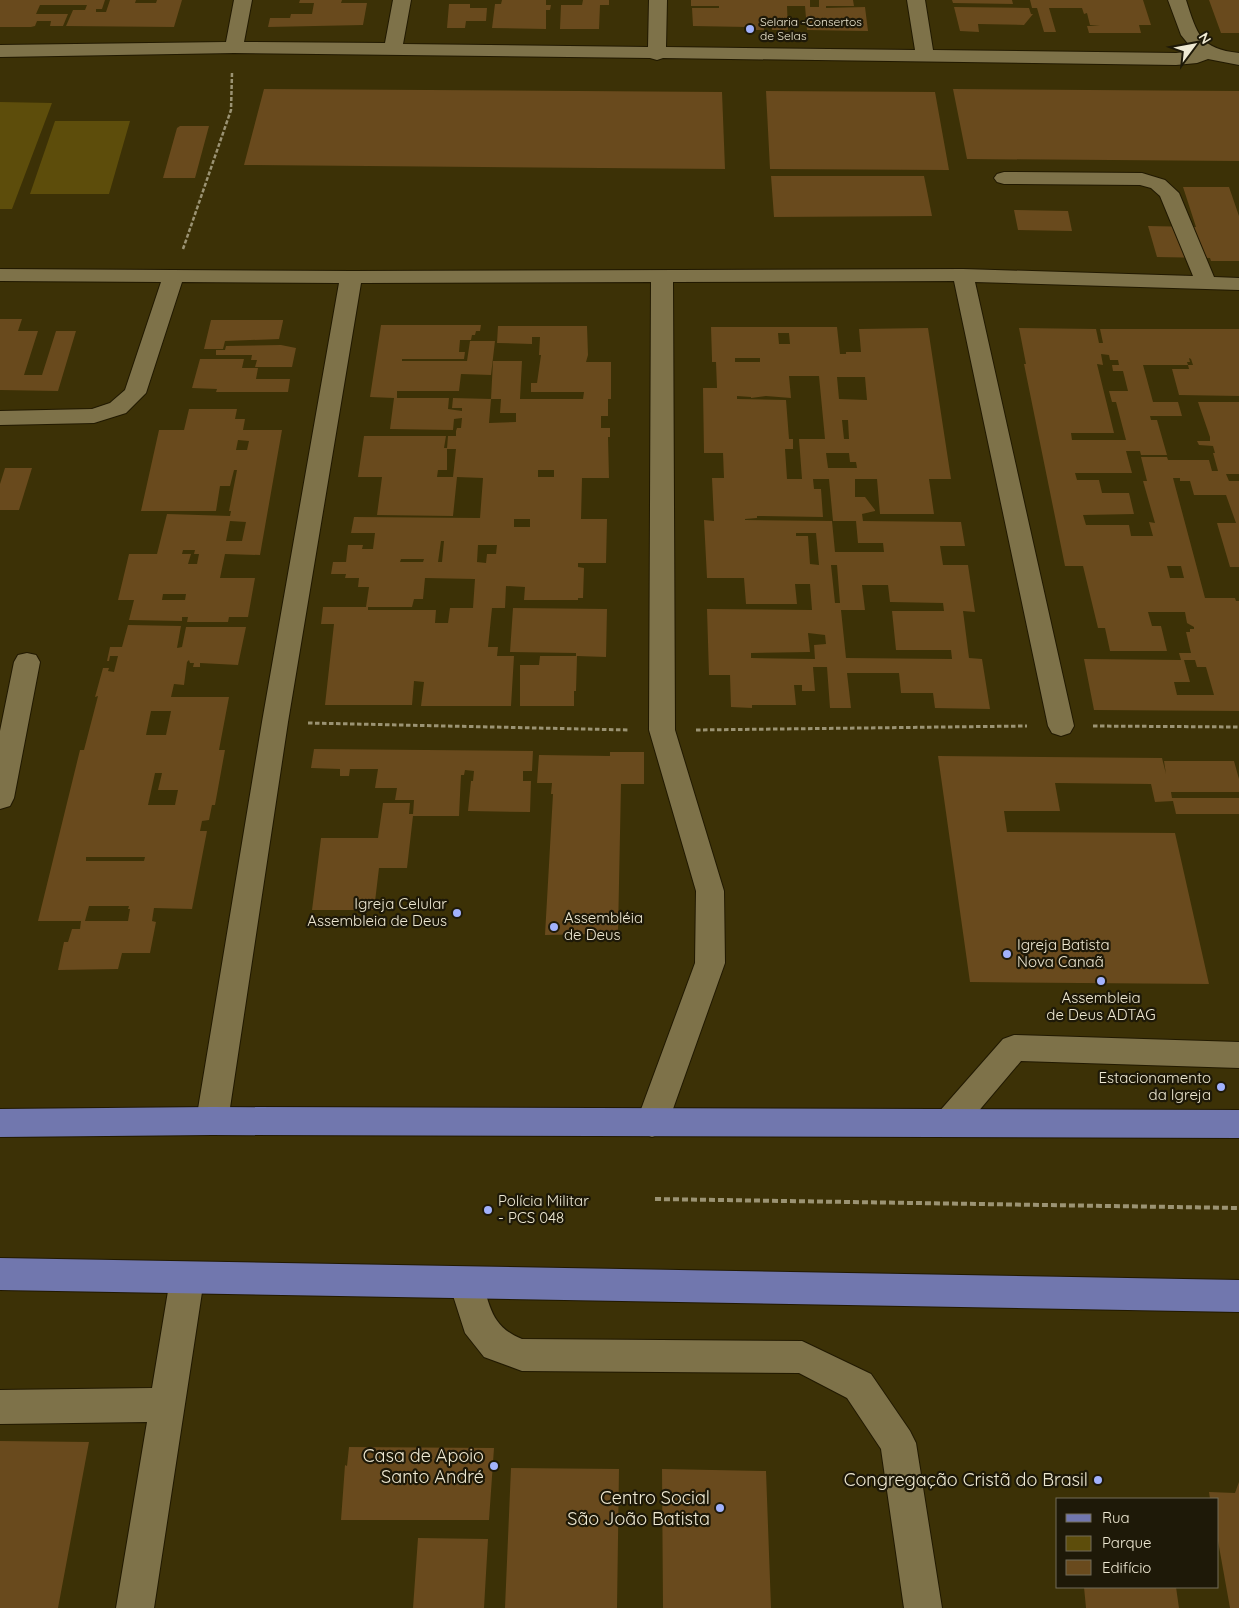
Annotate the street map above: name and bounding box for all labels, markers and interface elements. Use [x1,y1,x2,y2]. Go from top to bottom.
place label: Selaria -Consertos de Selas [760,14,862,43]
north arrow [1169,20,1219,70]
marker: Selaria -Consertos de Selas [744,23,756,35]
text: N [1195,29,1215,47]
place label: Igreja Celular Assembleia de Deus [307,894,447,930]
marker: Igreja Celular Assembleia de Deus [451,907,463,919]
place label: Assembléia de Deus [564,908,643,944]
marker: Assembléia de Deus [548,921,560,933]
place label: Igreja Batista Nova Canaã [1017,935,1110,971]
marker: Igreja Batista Nova Canaã [1001,948,1013,960]
marker: Assembleia de Deus ADTAG [1095,975,1107,987]
place label: Assembleia de Deus ADTAG [1046,988,1156,1024]
place label: Estacionamento da Igreja [1099,1068,1211,1104]
marker: Estacionamento da Igreja [1215,1081,1227,1093]
place label: Polícia Militar - PCS 048 [498,1191,589,1227]
marker: Polícia Militar - PCS 048 [482,1204,494,1216]
place label: Casa de Apoio Santo André [363,1444,484,1488]
marker: Casa de Apoio Santo André [488,1460,500,1472]
place label: Congregação Cristã do Brasil [844,1468,1088,1491]
marker: Congregação Cristã do Brasil [1092,1474,1104,1486]
place label: Centro Social São João Batista [567,1486,710,1530]
legend [1056,1498,1219,1588]
marker: Centro Social São João Batista [714,1502,726,1514]
text: Rua [1102,1508,1130,1527]
text: Parque [1102,1533,1152,1552]
text: Edifício [1102,1558,1151,1577]

